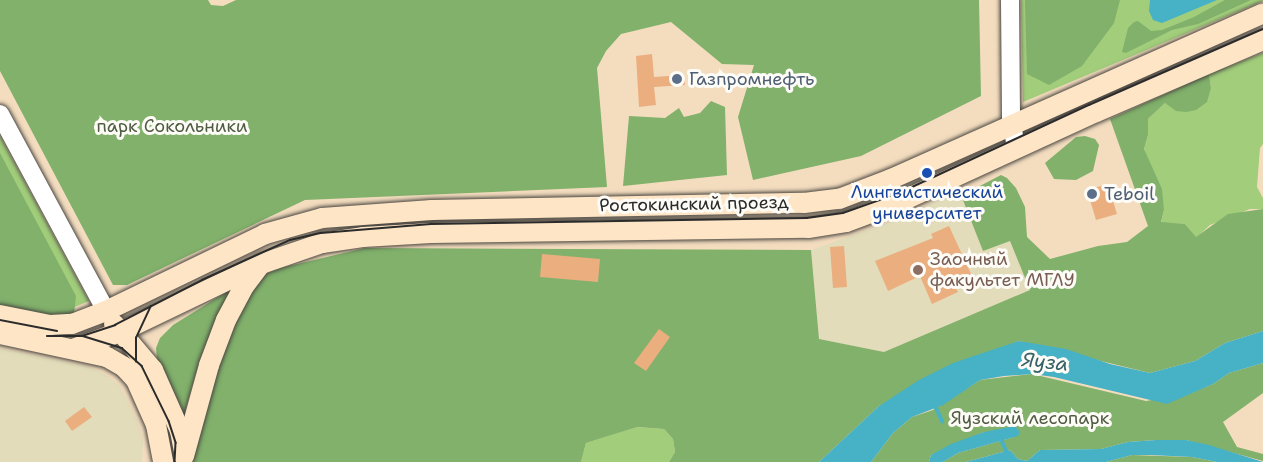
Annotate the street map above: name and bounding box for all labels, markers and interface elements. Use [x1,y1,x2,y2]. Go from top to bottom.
place label: Газпромнефть [689,68,814,90]
marker: Газпромнефть [670,72,684,86]
park label: парк Сокольники [96,115,248,137]
marker: Лингвистический университет [920,166,934,180]
place label: Лингвистический университет [851,182,1003,224]
place label: Teboil [1104,183,1155,205]
marker: Teboil [1085,187,1099,201]
street label: Ростокинский проезд [599,192,789,216]
place label: Заочный факультет МГЛУ [930,249,1075,292]
marker: Заочный факультет МГЛУ [911,263,925,277]
water label: Яуза [1021,348,1069,376]
park label: Яузский лесопарк [951,407,1109,429]

